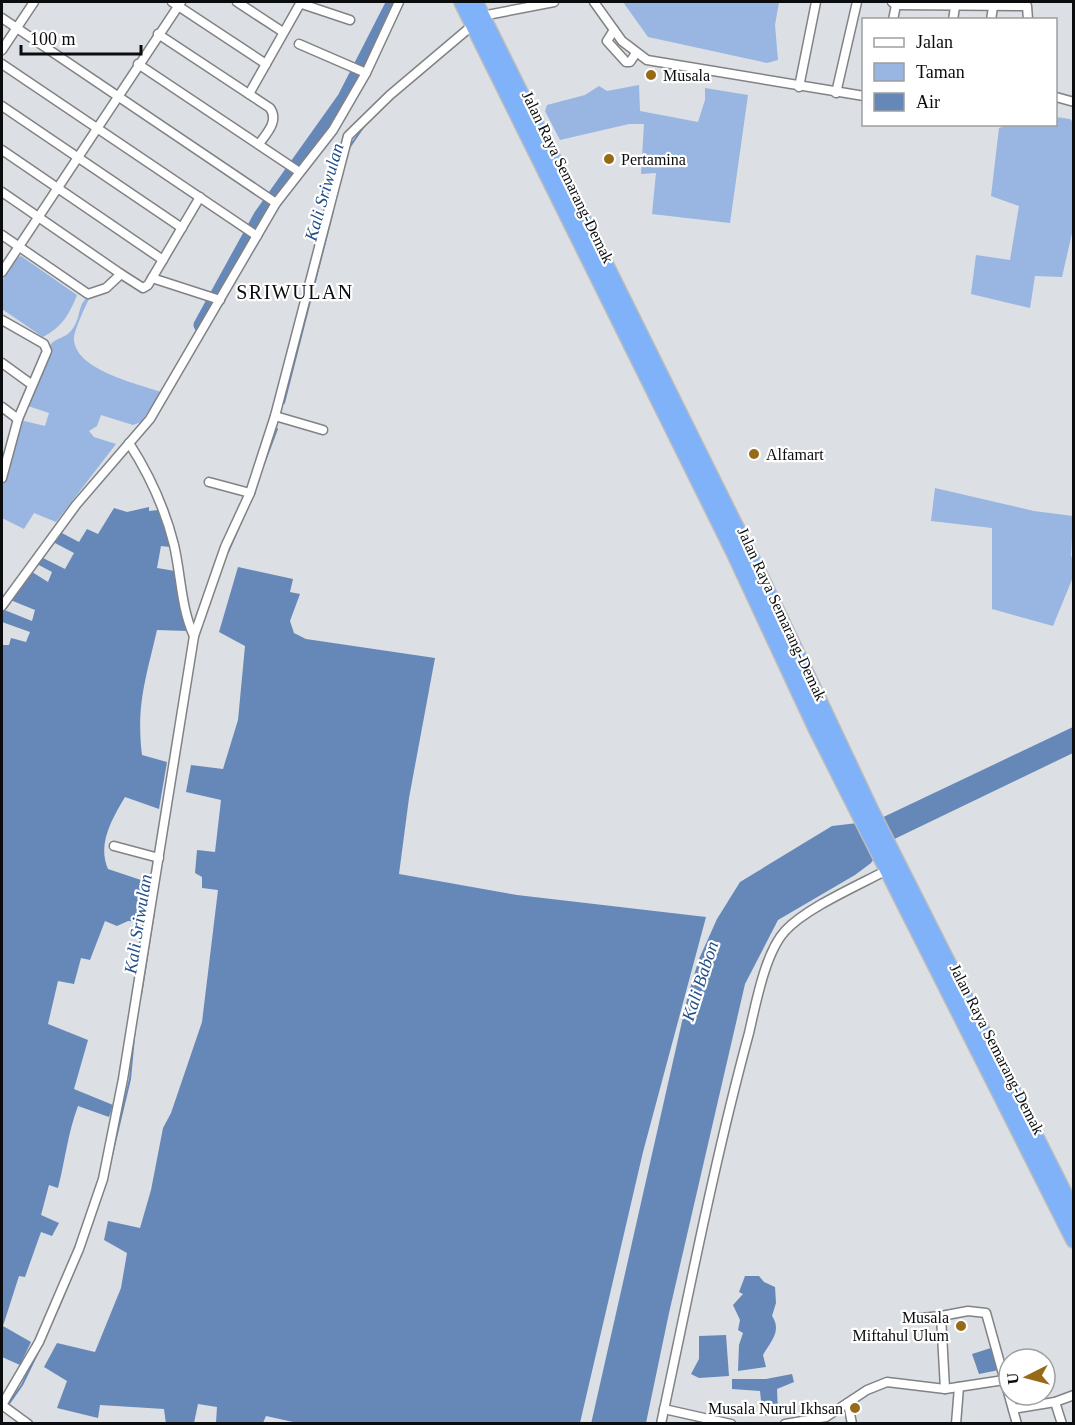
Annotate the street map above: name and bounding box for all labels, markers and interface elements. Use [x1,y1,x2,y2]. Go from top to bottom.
scale bar [21,18,141,56]
legend [862,18,1057,126]
text: 100 m [30,29,76,49]
text: Jalan [916,32,953,52]
text: Taman [916,62,965,82]
place label: Musala [663,67,710,84]
marker: Musala [644,68,658,82]
street label: Jalan Raya Semarang-Demak [518,88,617,266]
text: Air [916,92,940,112]
water label: Kali Sriwulan [300,141,347,244]
place label: Pertamina [621,151,686,168]
marker: Pertamina [602,152,616,166]
district label: SRIWULAN [236,281,354,303]
place label: Alfamart [766,446,824,463]
marker: Alfamart [747,447,761,461]
street label: Jalan Raya Semarang-Demak [733,525,830,704]
water label: Kali Sriwulan [120,873,156,976]
water label: Kali Babon [677,939,722,1024]
street label: Jalan Raya Semarang-Demak [946,961,1048,1138]
place label: Musala Miftahul Ulum [853,1309,950,1344]
marker: Musala Miftahul Ulum [954,1319,968,1333]
north arrow [997,1347,1057,1407]
text: U [1003,1371,1022,1385]
place label: Musala Nurul Ikhsan [708,1400,843,1417]
marker: Musala Nurul Ikhsan [848,1401,862,1415]

